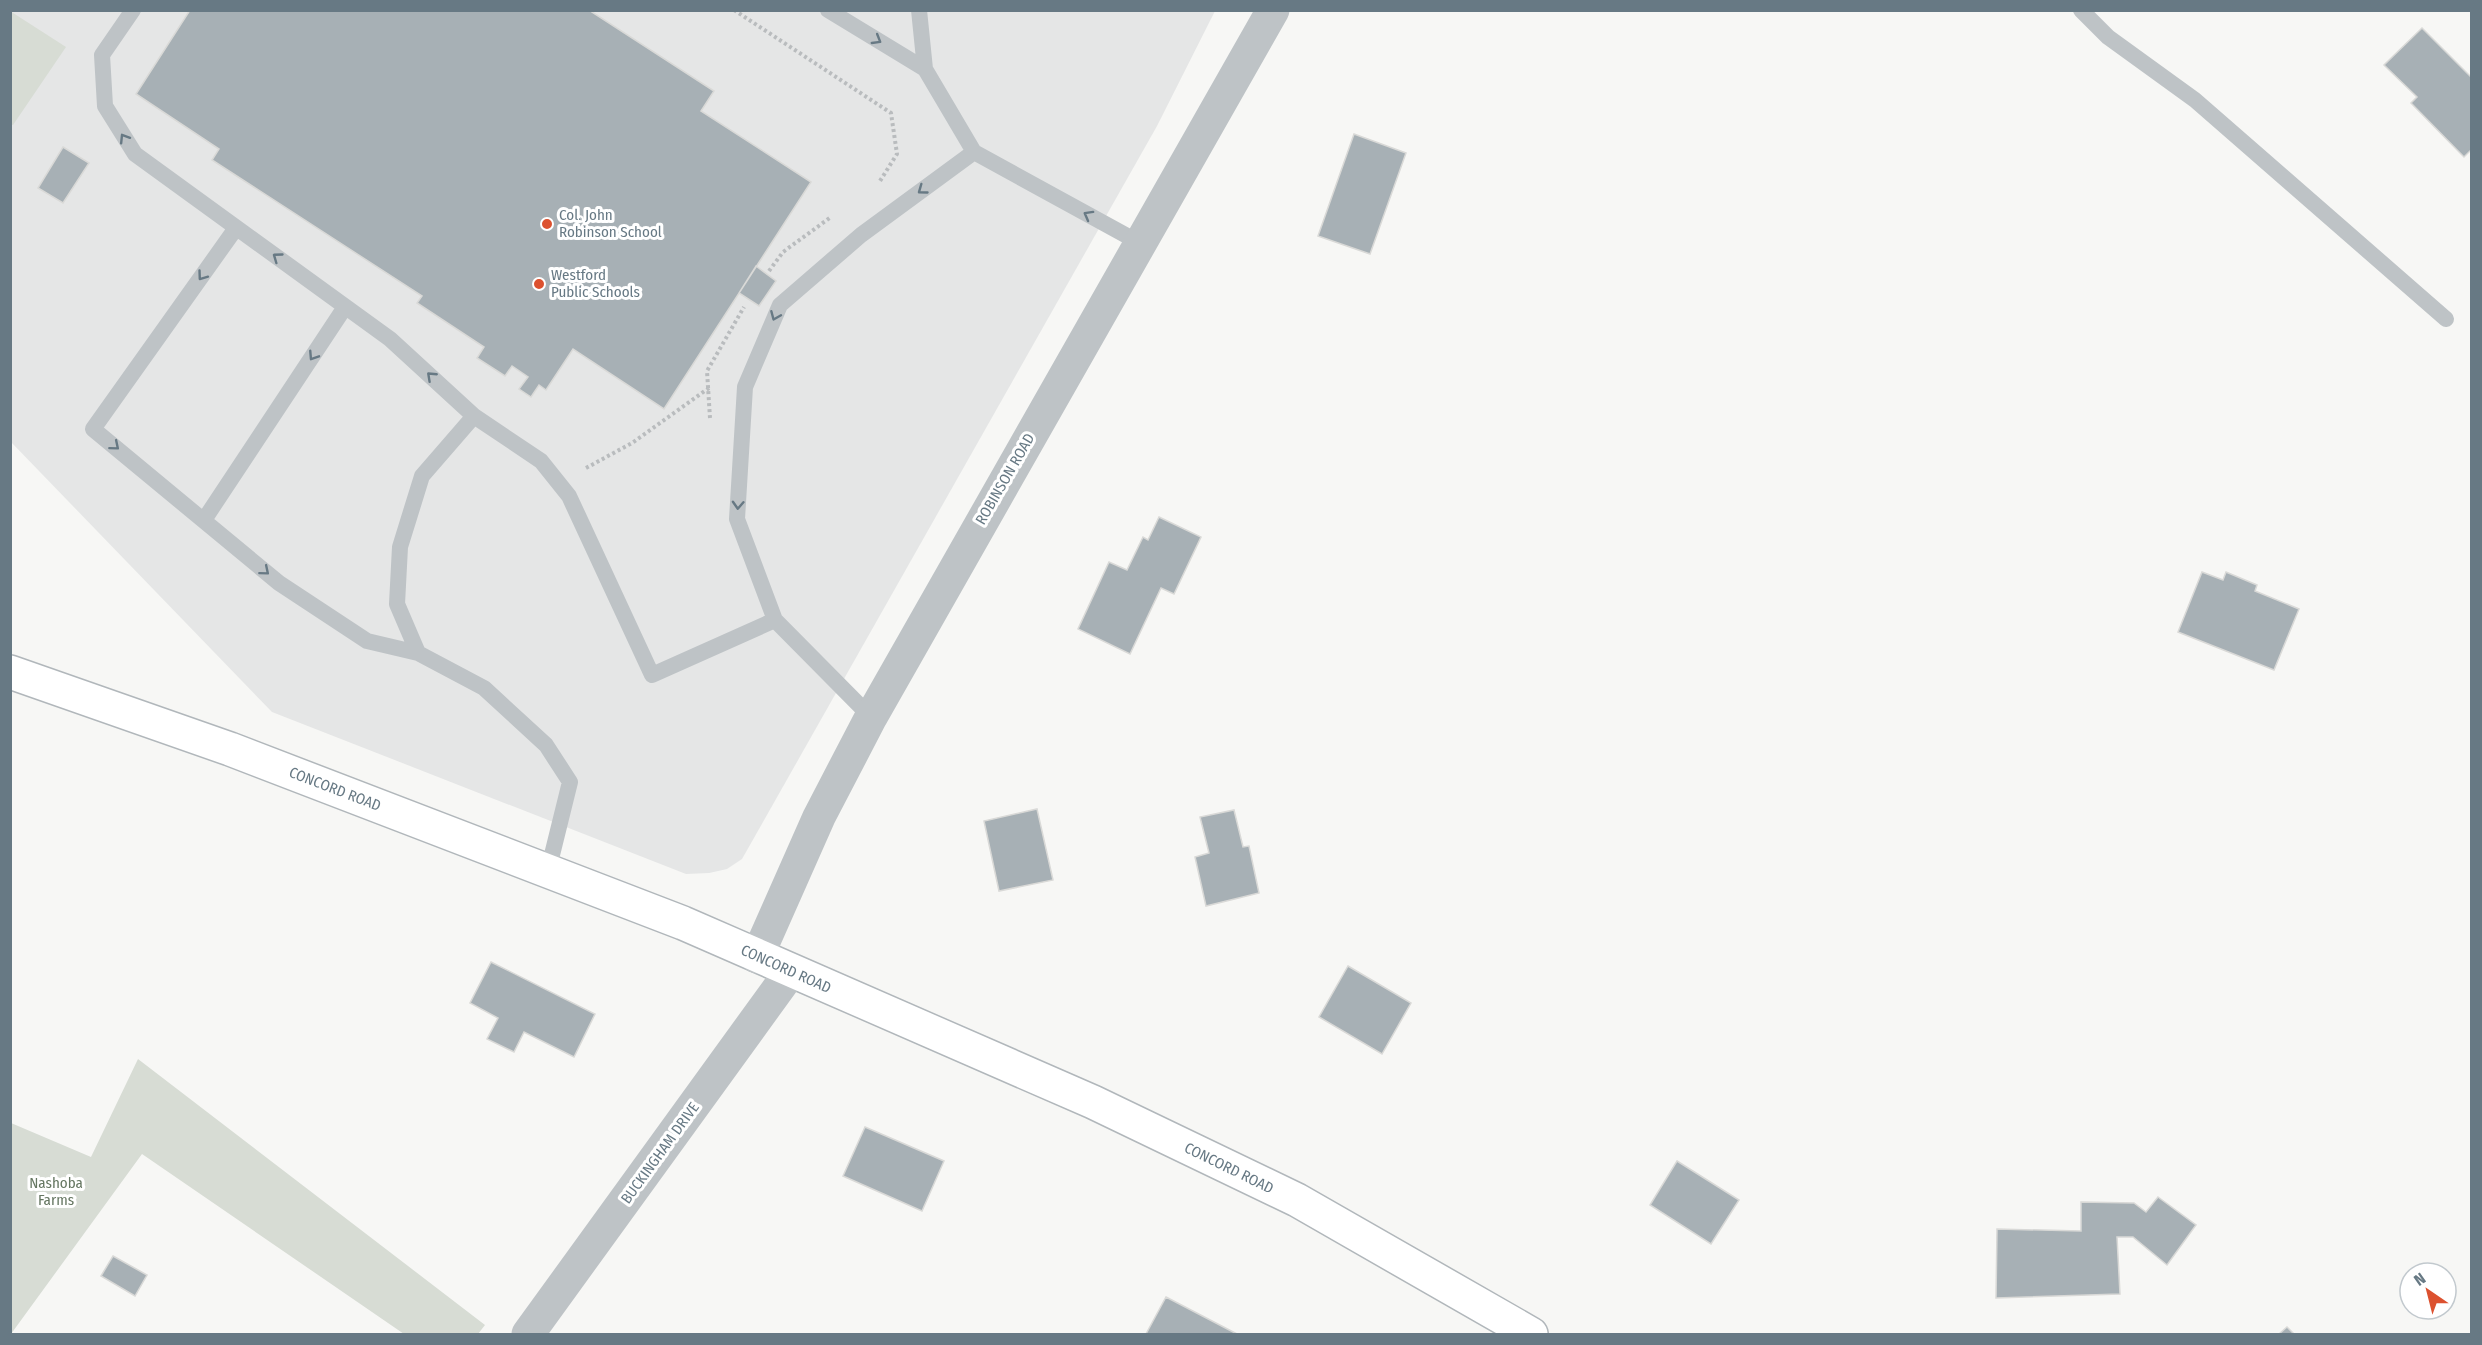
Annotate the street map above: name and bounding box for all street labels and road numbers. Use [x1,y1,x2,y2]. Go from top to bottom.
street label: ROBINSON ROAD [972,430,1038,528]
street label: CONCORD ROAD [287,763,383,815]
street label: CONCORD ROAD [738,941,834,997]
street label: BUCKINGHAM DRIVE [617,1099,703,1207]
street label: CONCORD ROAD [1181,1139,1277,1197]

